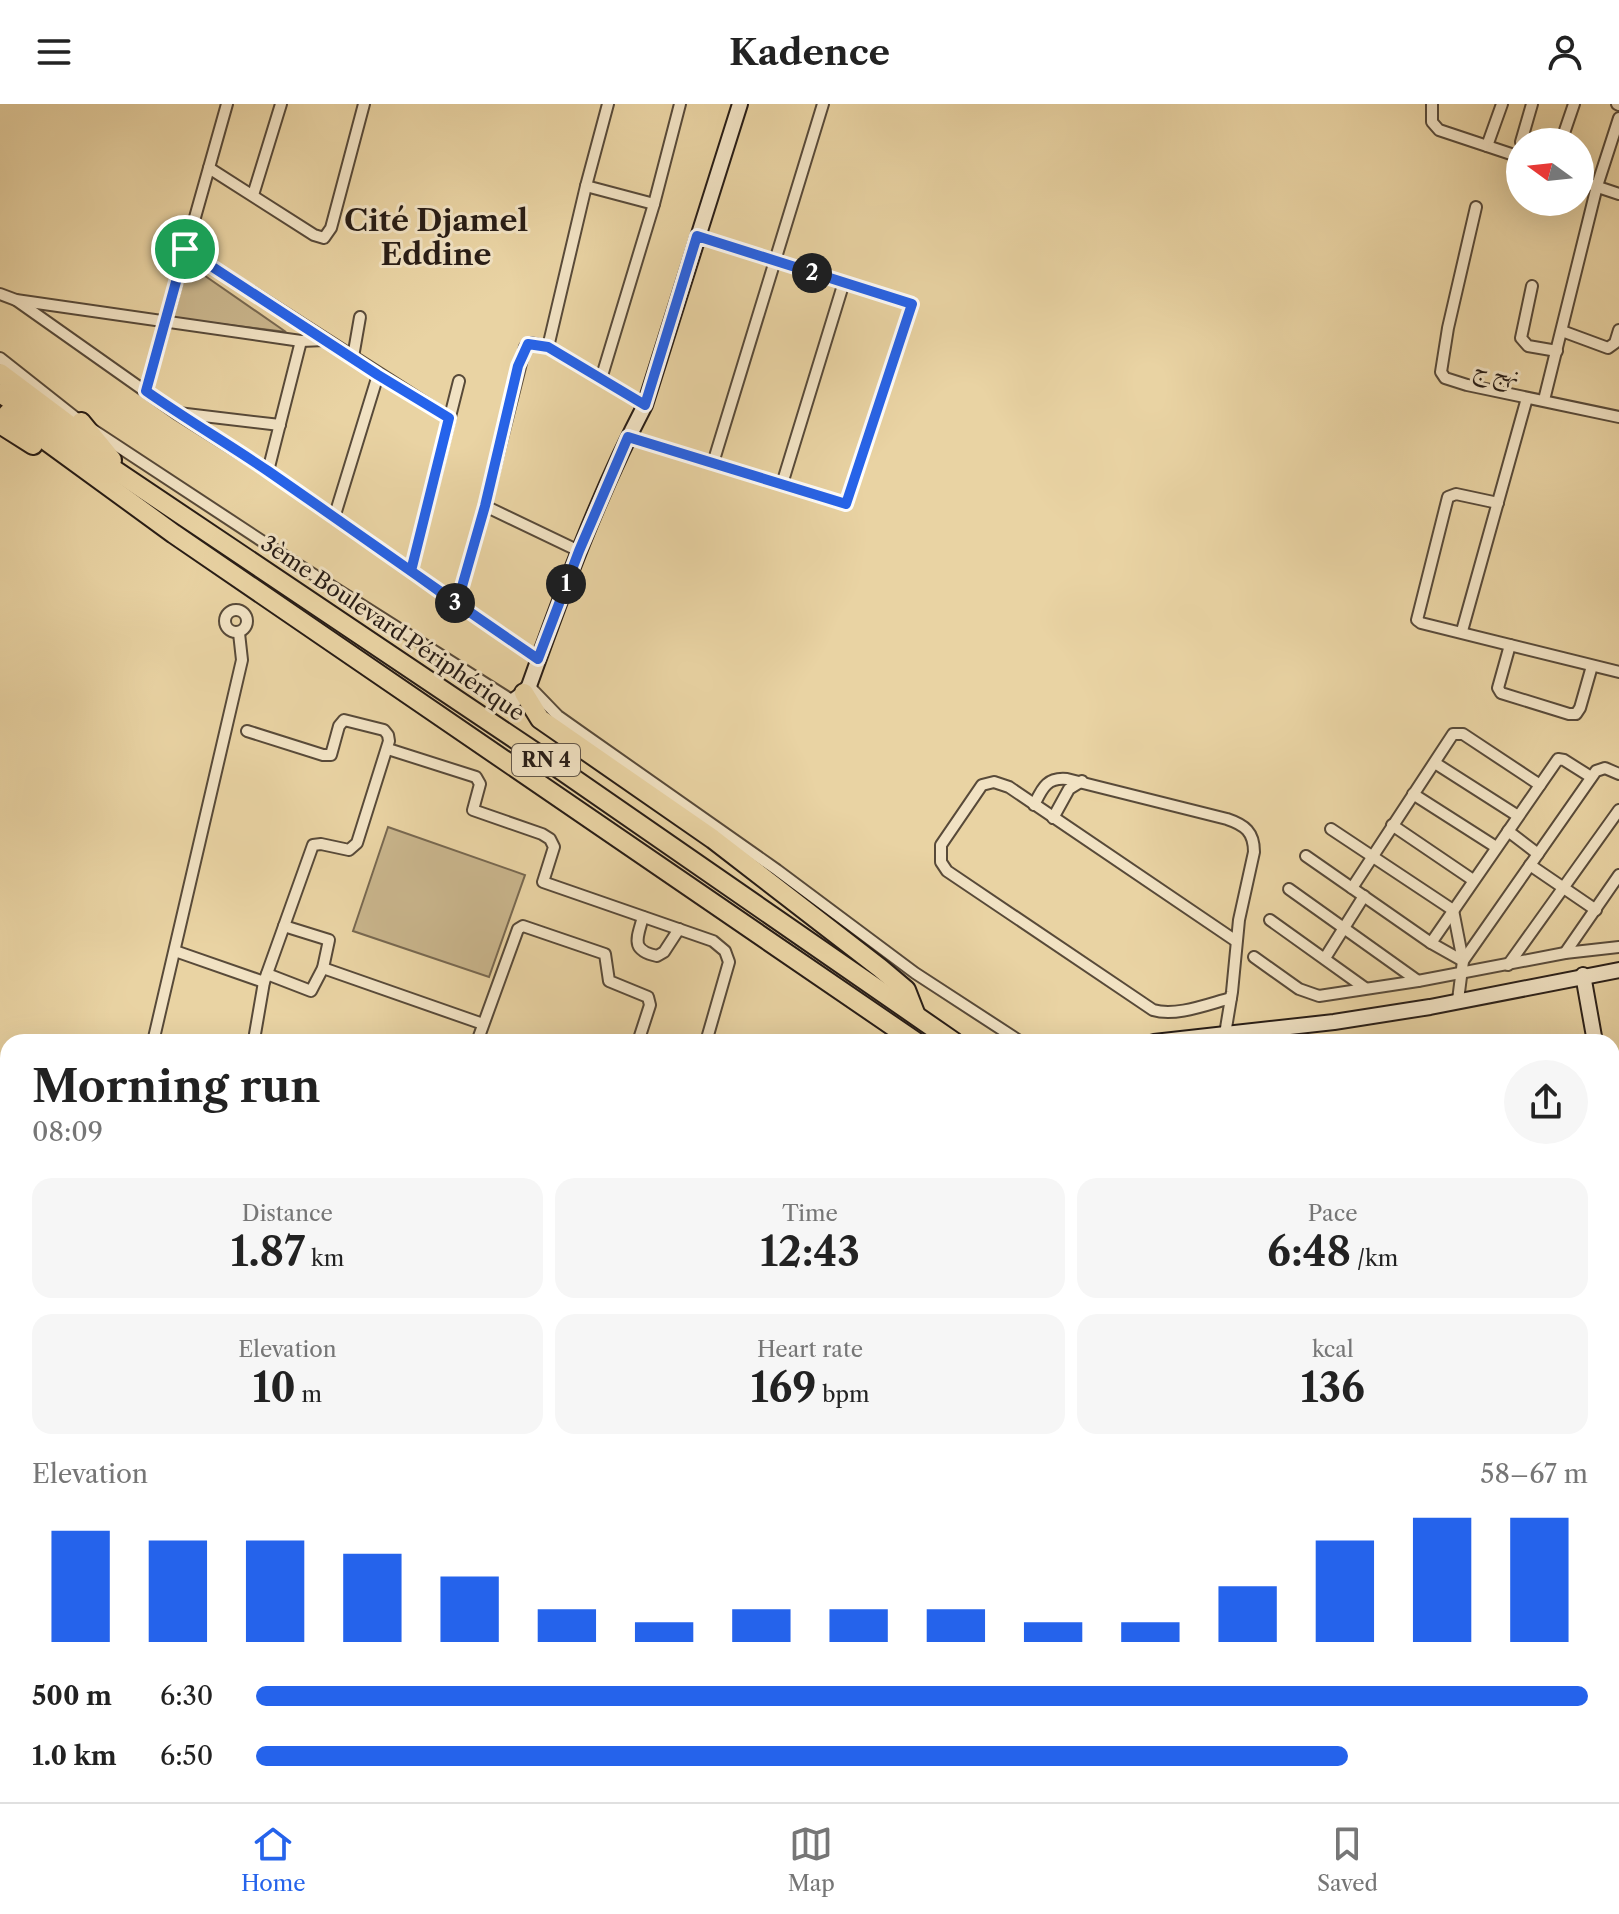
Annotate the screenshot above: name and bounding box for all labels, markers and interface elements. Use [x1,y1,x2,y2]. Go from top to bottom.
icon: menu [32,30,76,74]
text: Kadence [729,30,890,74]
icon: person [1543,30,1587,74]
north arrow [1506,128,1594,216]
map controls [1506,128,1594,216]
district label: Cité Djamel Eddine [344,202,528,273]
pin [151,215,219,283]
icon: arrive [163,227,207,271]
pin: 2 [792,253,832,293]
text: 2 [806,259,819,286]
street label: نهج ج [1470,353,1522,395]
street label: 3ème Boulevard Périphérique [256,530,530,726]
pin: 1 [546,564,586,604]
text: 1 [561,570,571,597]
pin: 3 [435,583,475,623]
road number: RN 4 [512,744,580,776]
text: Morning run [32,1059,321,1113]
button: share [1504,1060,1588,1144]
text: 08:09 [32,1116,103,1148]
text: Distance [242,1200,333,1227]
text: Time [782,1200,838,1227]
text: Pace [1308,1200,1358,1227]
text: 1.87 [231,1227,305,1276]
text: 12:43 [760,1227,860,1276]
text: 6:48 [1267,1227,1351,1276]
text: km [305,1245,344,1272]
text: /km [1351,1245,1398,1272]
text: Elevation [238,1336,336,1363]
text: Heart rate [757,1336,863,1363]
text: kcal [1312,1336,1353,1363]
text: 10 [253,1363,296,1412]
text: 169 [751,1363,816,1412]
text: 136 [1300,1363,1365,1412]
text: m [296,1381,322,1408]
text: bpm [816,1381,869,1408]
text: Elevation [32,1458,148,1490]
text: 58–67 m [1480,1458,1588,1490]
text: 500 m [32,1680,112,1712]
text: 6:30 [160,1680,213,1712]
text: 1.0 km [32,1740,117,1772]
text: 6:50 [160,1740,213,1772]
tab: Home [241,1822,306,1897]
tab: Map [788,1822,835,1897]
tab: Saved [1317,1822,1378,1897]

